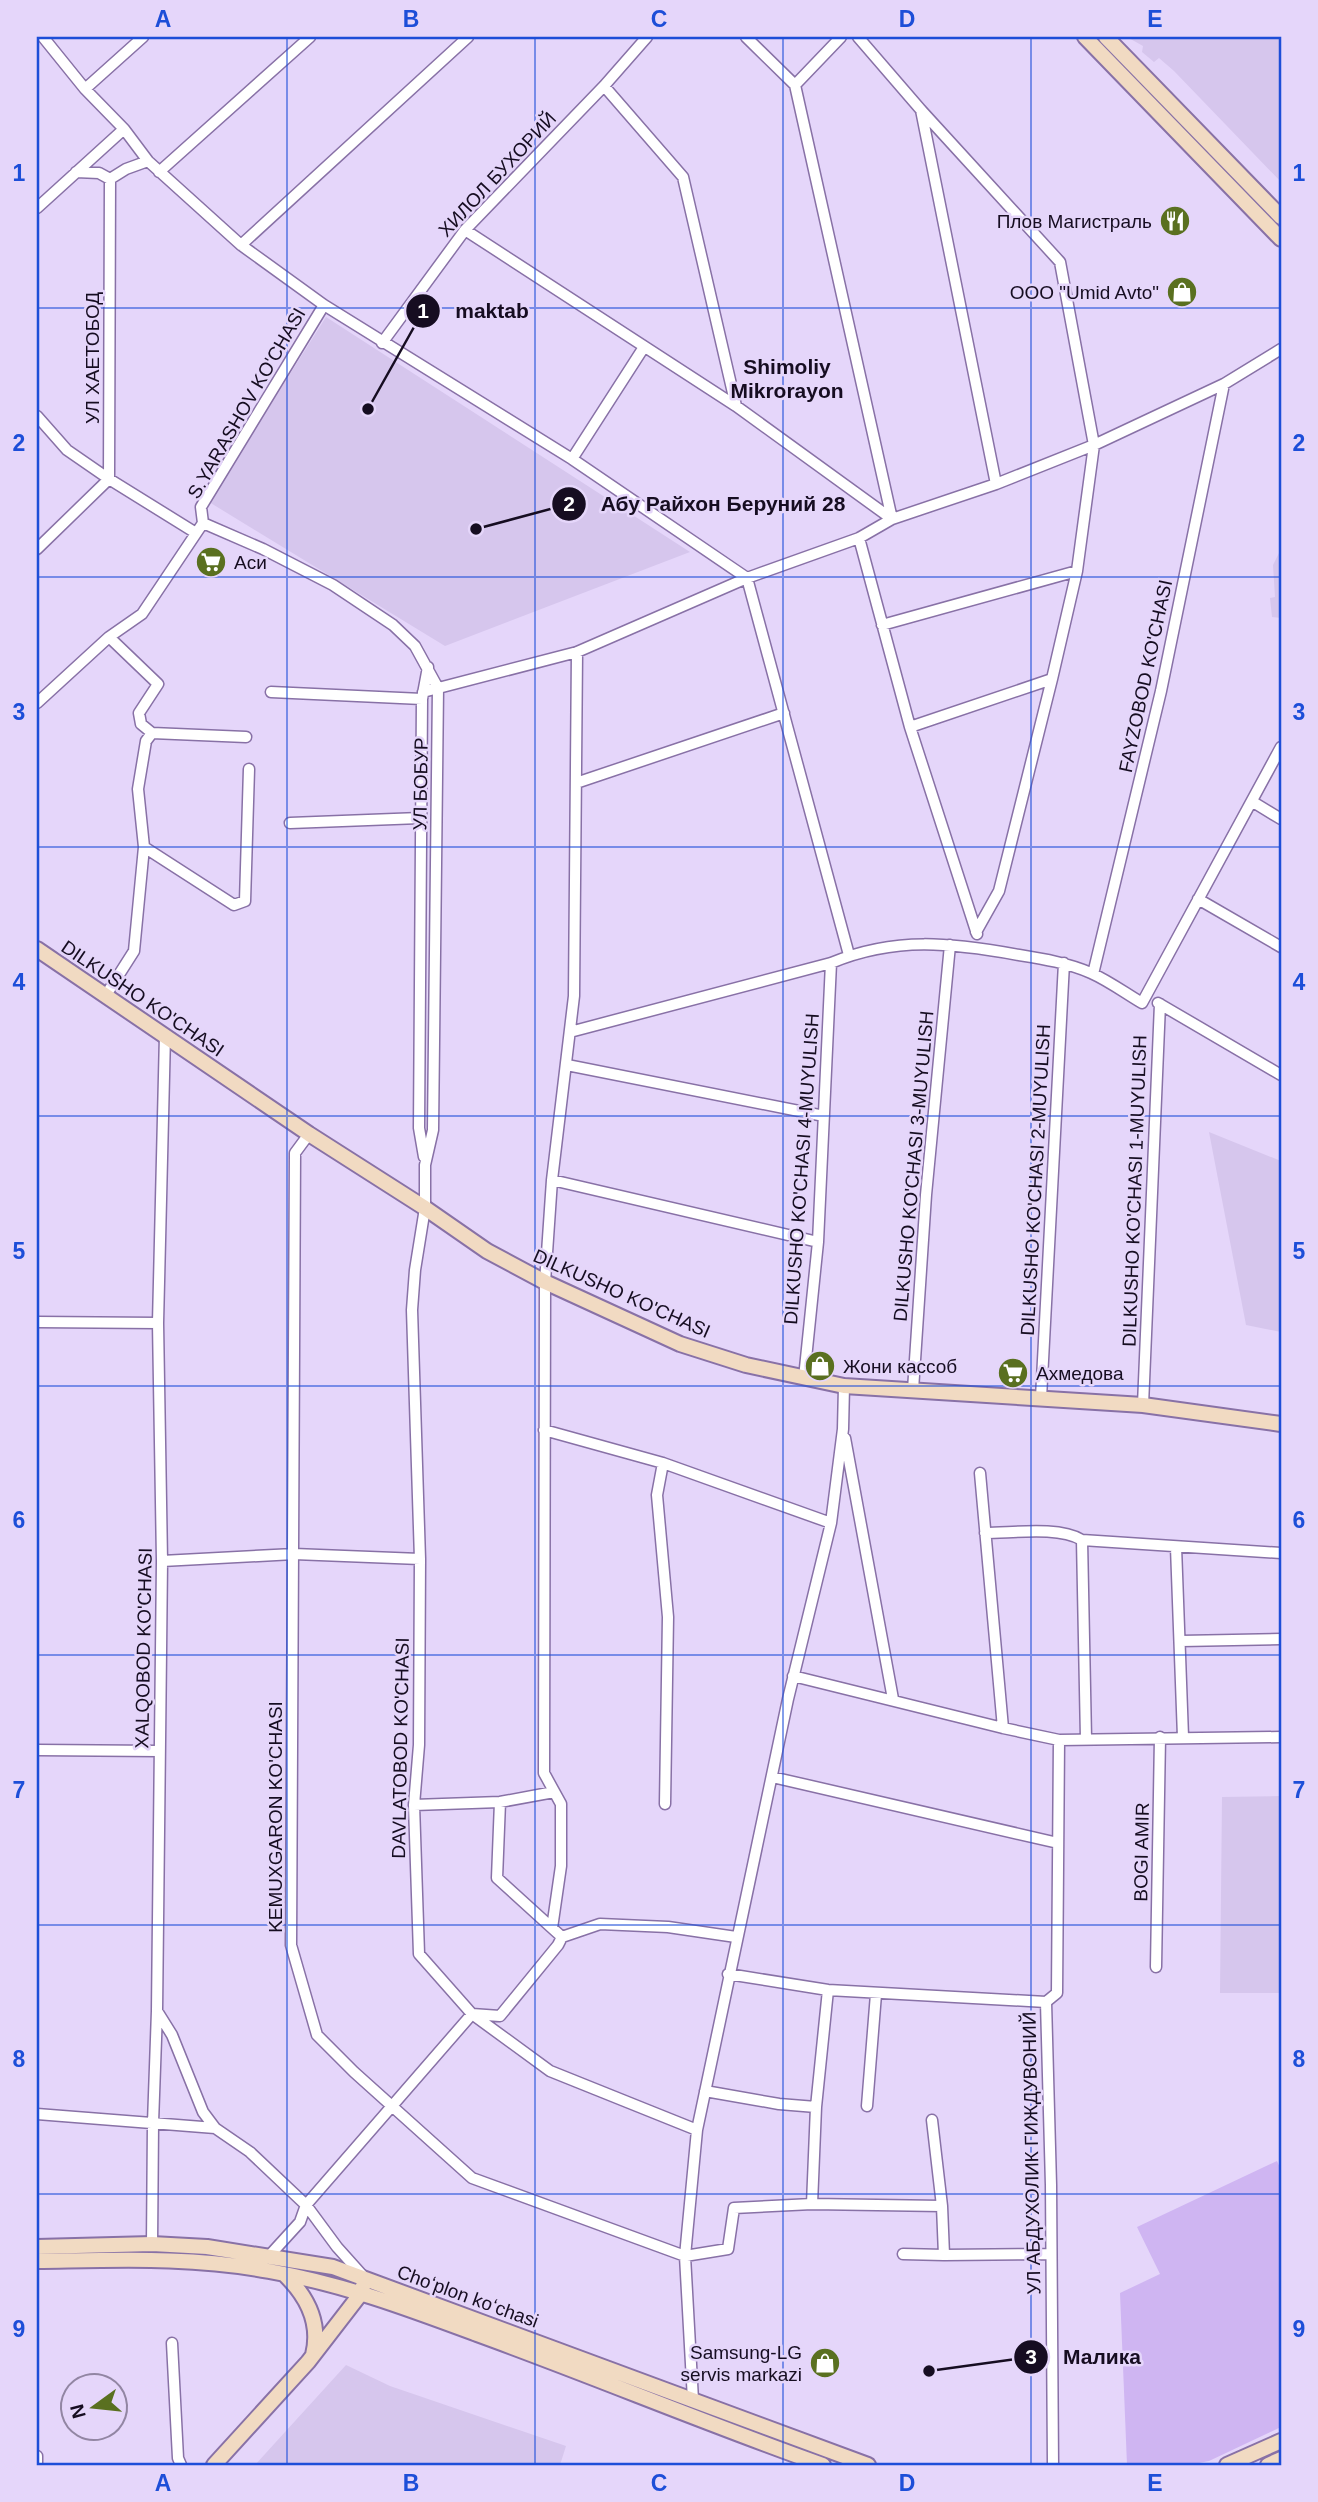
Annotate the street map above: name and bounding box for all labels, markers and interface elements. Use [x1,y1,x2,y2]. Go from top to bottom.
text: A [155,6,171,32]
text: B [403,6,419,32]
text: C [651,6,667,32]
text: D [899,6,915,32]
text: E [1147,6,1163,32]
street label: ХИЛОЛ БУХОРИЙ [434,108,560,241]
text: 1 [13,160,26,186]
text: 1 [1293,160,1306,186]
restaurant icon: Плов Магистраль [1158,204,1192,238]
place label: Плов Магистраль [997,211,1152,232]
shop icon: ООО "Umid Avto" [1165,275,1199,309]
place label: ООО "Umid Avto" [1010,282,1159,303]
callout: maktab [406,290,542,332]
street label: УЛ ХАЕТОБОД [82,292,103,424]
text: 1 [417,299,429,322]
text: maktab [455,299,529,322]
street label: S.YARASHOV KO'CHASI [183,304,310,502]
district label: Shimoliy Mikrorayon [730,355,844,402]
text: 2 [13,430,25,456]
text: 2 [1293,430,1305,456]
callout: Абу Райхон Беруний 28 [551,483,859,525]
text: 2 [563,492,575,515]
text: Абу Райхон Беруний 28 [601,492,846,515]
supermarket icon: Аси [194,545,228,579]
place label: Аси [234,552,267,573]
street label: FAYZOBOD KO'CHASI [1115,578,1176,774]
text: 3 [13,699,25,725]
text: 3 [1293,699,1305,725]
street label: УЛ БОБУР [409,737,432,831]
street label: DILKUSHO KO'CHASI [57,936,228,1061]
text: 4 [13,969,26,995]
text: 4 [1293,969,1306,995]
street label: DILKUSHO KO'CHASI 3-MUYULISH [889,1010,938,1322]
street label: DILKUSHO KO'CHASI 4-MUYULISH [780,1013,823,1325]
street label: DILKUSHO KO'CHASI 2-MUYULISH [1017,1024,1054,1336]
street label: DILKUSHO KO'CHASI 1-MUYULISH [1119,1035,1150,1347]
text: 5 [13,1238,26,1264]
text: 5 [1293,1238,1306,1264]
street label: DILKUSHO KO'CHASI [530,1245,714,1342]
shop icon: Жони кассоб [803,1349,837,1383]
place label: Жони кассоб [843,1356,957,1377]
supermarket icon: Ахмедова [996,1356,1030,1390]
place label: Ахмедова [1036,1363,1124,1384]
text: 6 [13,1507,25,1533]
text: 6 [1293,1507,1305,1533]
street label: XALQOBOD KO'CHASI [131,1547,156,1749]
street label: DAVLATOBOD KO'CHASI [388,1637,413,1859]
street label: KEMUXGARON KO'CHASI [265,1701,286,1933]
text: 7 [13,1777,25,1803]
text: 7 [1293,1777,1305,1803]
street label: BOGI AMIR [1130,1802,1153,1902]
street label: УЛ АБДУХОЛИК ГИЖДУВОНИЙ [1019,2011,1044,2295]
text: 8 [13,2046,26,2072]
text: 8 [1293,2046,1306,2072]
street label: Choʻplon koʻchasi [394,2261,541,2332]
text: 9 [13,2316,25,2342]
text: 9 [1293,2316,1305,2342]
callout: Малика [1014,2336,1155,2378]
place label: Samsung-LG servis markazi [681,2342,802,2385]
text: 3 [1025,2345,1037,2368]
text: Малика [1063,2345,1141,2368]
shop icon: Samsung-LG servis markazi [808,2346,842,2380]
north arrow [60,2372,130,2442]
text: N [66,2402,90,2421]
text: A [155,2470,171,2496]
text: B [403,2470,419,2496]
text: C [651,2470,667,2496]
text: D [899,2470,915,2496]
text: E [1147,2470,1163,2496]

